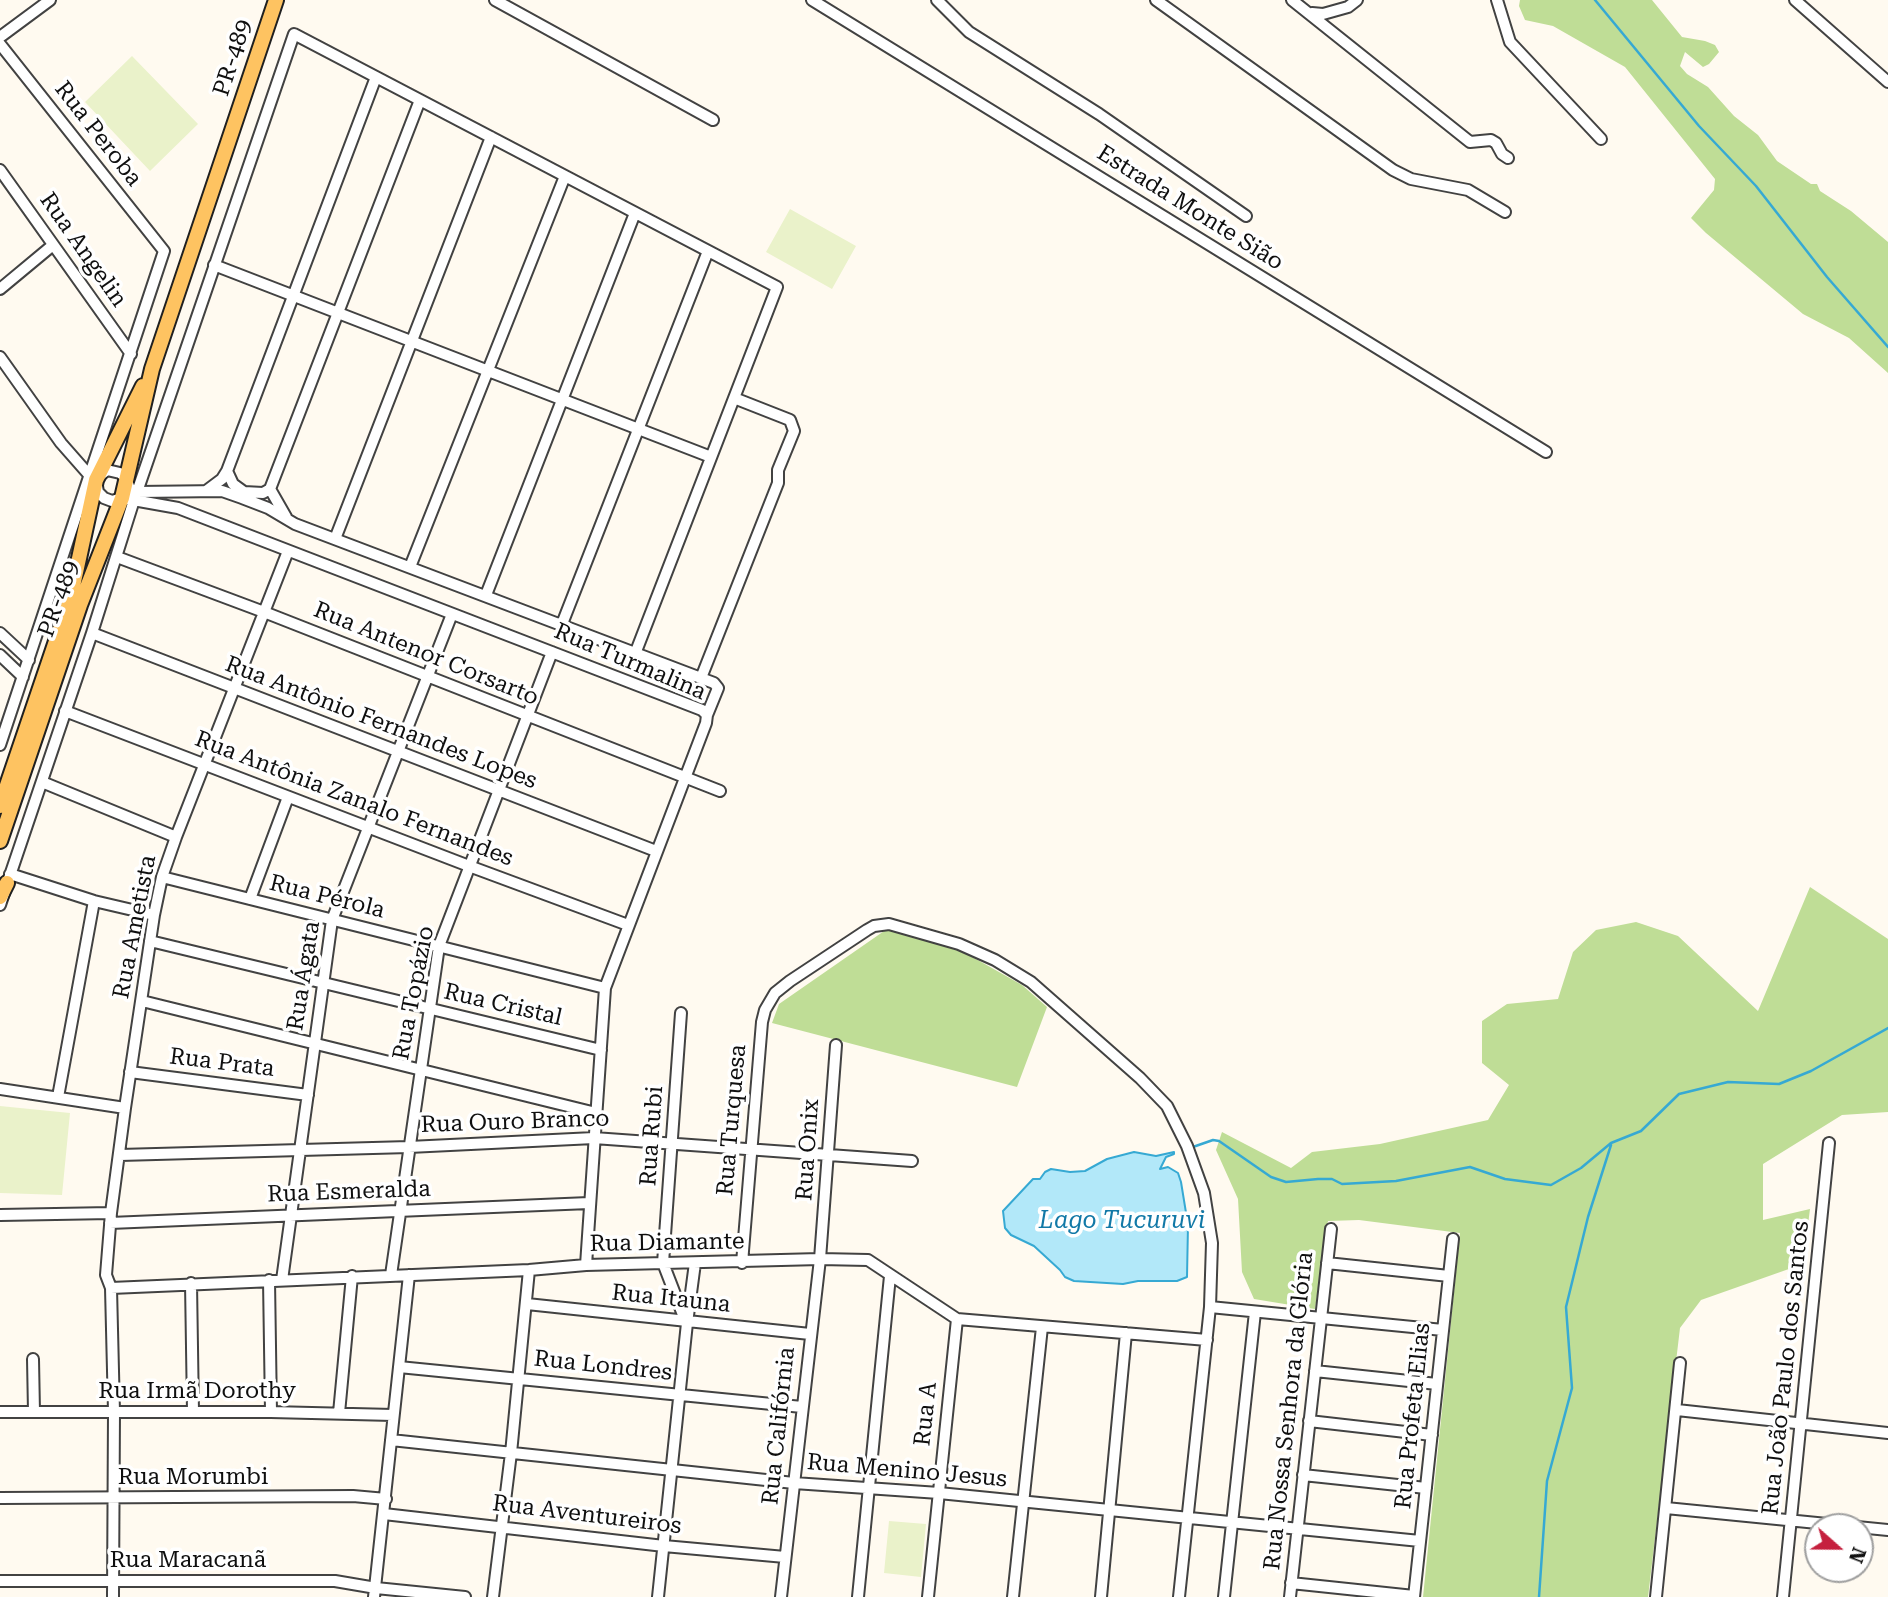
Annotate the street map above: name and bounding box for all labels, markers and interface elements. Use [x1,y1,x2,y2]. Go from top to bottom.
street label: PR-489 [208,16,258,100]
street label: Rua Peroba [48,76,148,192]
street label: Estrada Monte Sião [1092,139,1288,277]
street label: Rua Angelin [33,188,133,312]
street label: PR-489 [33,557,85,641]
street label: Rua Antenor Corsarto [310,596,542,712]
street label: Rua Turmalina [550,618,710,706]
street label: Rua Antônio Fernandes Lopes [221,651,541,795]
street label: Rua Antônia Zanalo Fernandes [191,725,517,873]
street label: Rua Ametista [108,853,162,1001]
street label: Rua Pérola [266,869,388,925]
street label: Rua Ágata [282,919,326,1033]
street label: Rua Topázio [388,924,440,1062]
street label: Rua Cristal [441,978,565,1032]
street label: Rua Prata [168,1043,276,1083]
street label: Rua Turquesa [712,1043,752,1197]
street label: Rua Rubi [635,1085,669,1187]
street label: Rua Onix [791,1098,825,1202]
street label: Rua Ouro Branco [420,1105,610,1139]
street label: Rua Esmeralda [267,1175,431,1209]
water label: Lago Tucuruvi [1039,1207,1205,1235]
street label: Rua João Paulo dos Santos [1757,1220,1815,1516]
street label: Rua Diamante [589,1228,745,1258]
street label: Rua Nossa Senhora da Glória [1259,1250,1319,1572]
street label: Rua Itauna [610,1279,732,1319]
street label: Rua Profeta Elias [1390,1322,1436,1510]
street label: Rua Londres [532,1345,674,1387]
street label: Rua Califórnia [757,1346,801,1506]
street label: Rua Irmã Dorothy [98,1377,296,1405]
street label: Rua A [909,1381,943,1447]
street label: Rua Menino Jesus [806,1449,1008,1493]
street label: Rua Morumbi [118,1463,268,1491]
street label: Rua Aventureiros [491,1490,683,1540]
north arrow [1804,1513,1874,1583]
text: N [1844,1544,1871,1566]
street label: Rua Maracanã [110,1546,266,1574]

